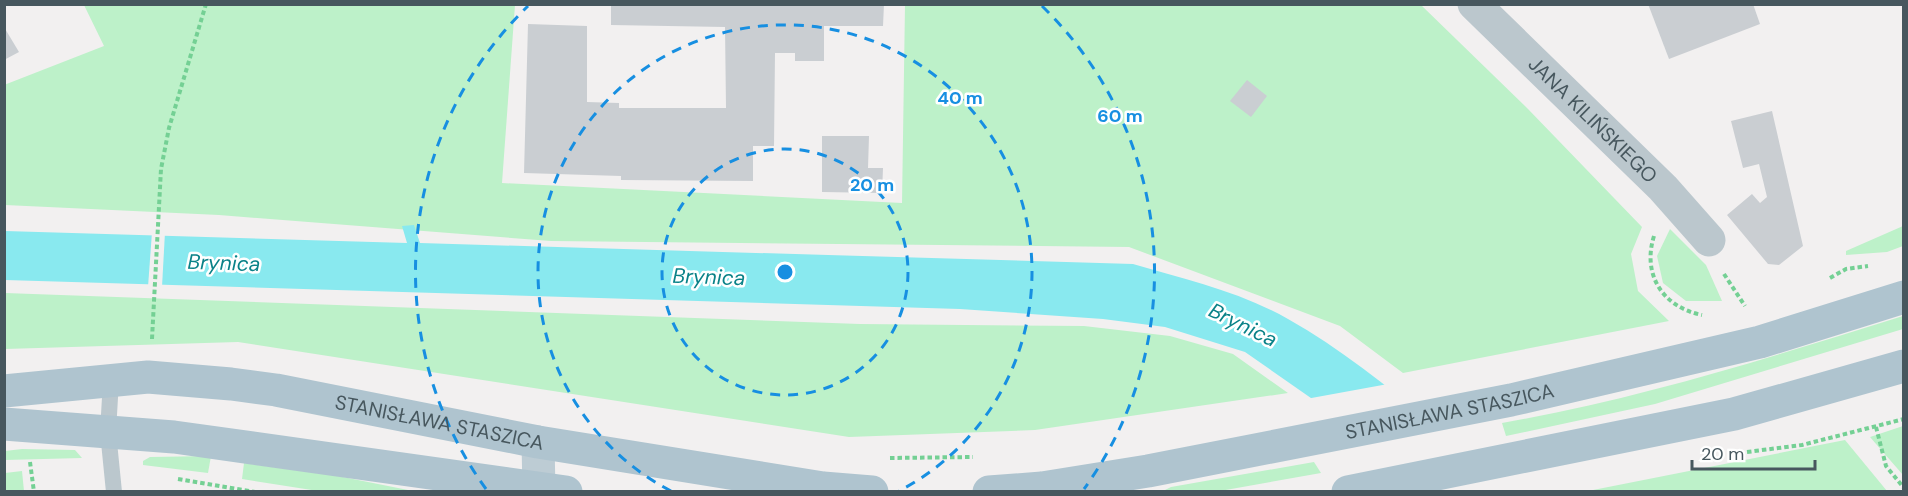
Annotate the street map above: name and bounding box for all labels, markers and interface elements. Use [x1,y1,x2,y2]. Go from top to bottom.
street label: JANA KILIŃSKIEGO [1523,51,1663,189]
text: 40 m [937,86,983,110]
text: 60 m [1097,104,1143,128]
text: 20 m [850,173,894,197]
water label: Brynica [187,248,261,278]
water label: Brynica [672,262,746,292]
centre of rings [775,262,795,282]
water label: Brynica [1204,296,1282,354]
street label: STANISŁAWA STASZICA [1343,377,1557,445]
street label: STANISŁAWA STASZICA [333,389,546,456]
scale bar [1692,433,1815,471]
text: 20 m [1701,442,1744,466]

